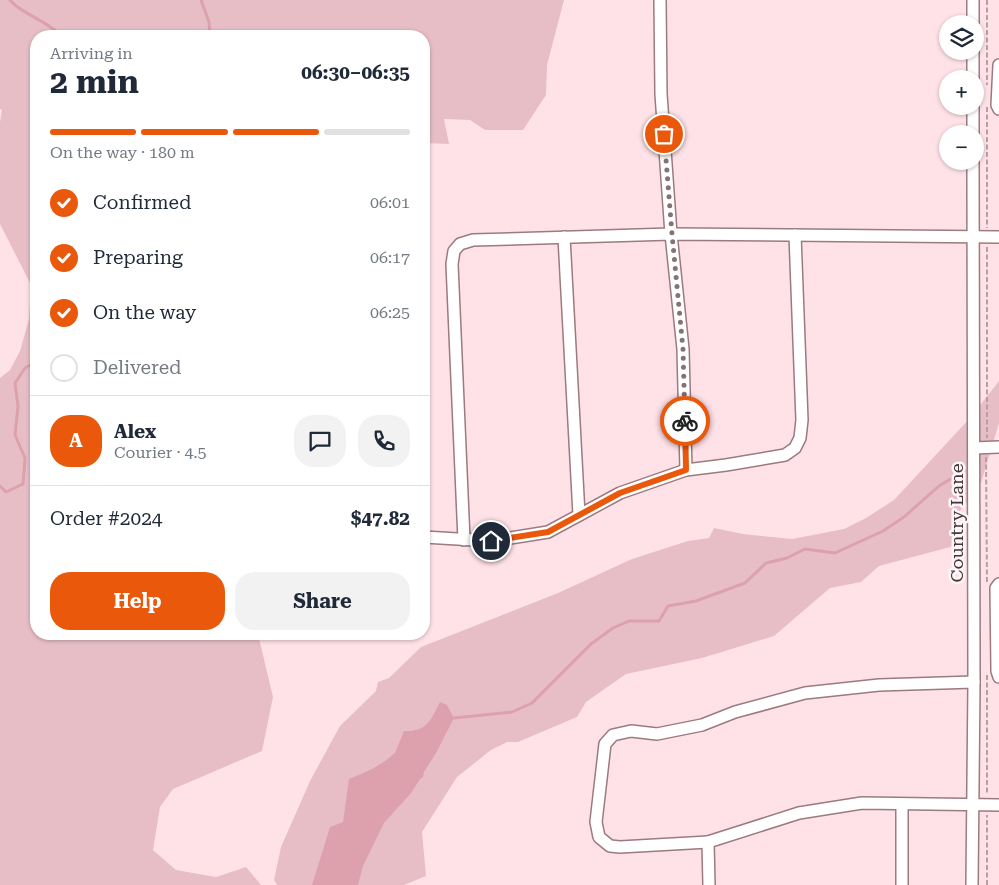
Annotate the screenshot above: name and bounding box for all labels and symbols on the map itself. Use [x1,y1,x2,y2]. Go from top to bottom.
pin [643,113,685,155]
courier [660,396,710,446]
street label: Country Lane [946,463,967,583]
pin [470,520,512,562]

